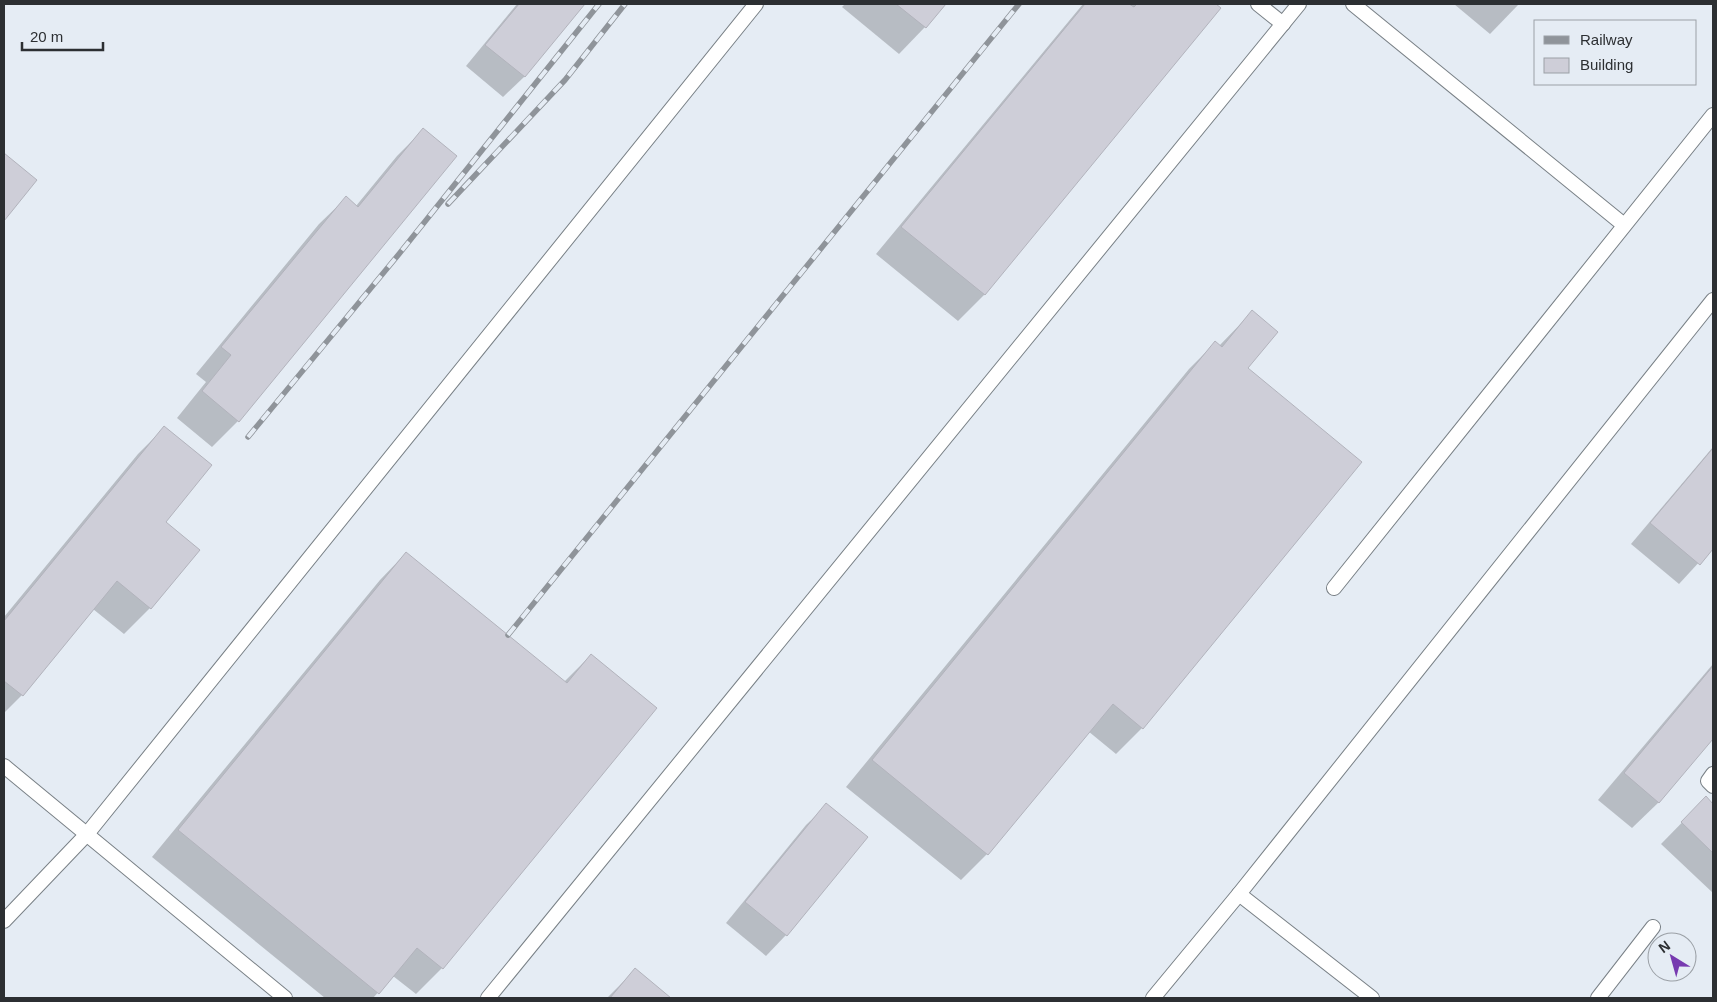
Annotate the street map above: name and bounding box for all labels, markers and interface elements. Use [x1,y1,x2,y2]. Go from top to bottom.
scale bar [22,20,104,52]
legend [1534,20,1697,85]
text: 20 m [30,28,63,45]
text: Railway [1580,31,1633,48]
text: Building [1580,56,1633,73]
north arrow [1647,932,1697,982]
text: N [1655,937,1673,956]

